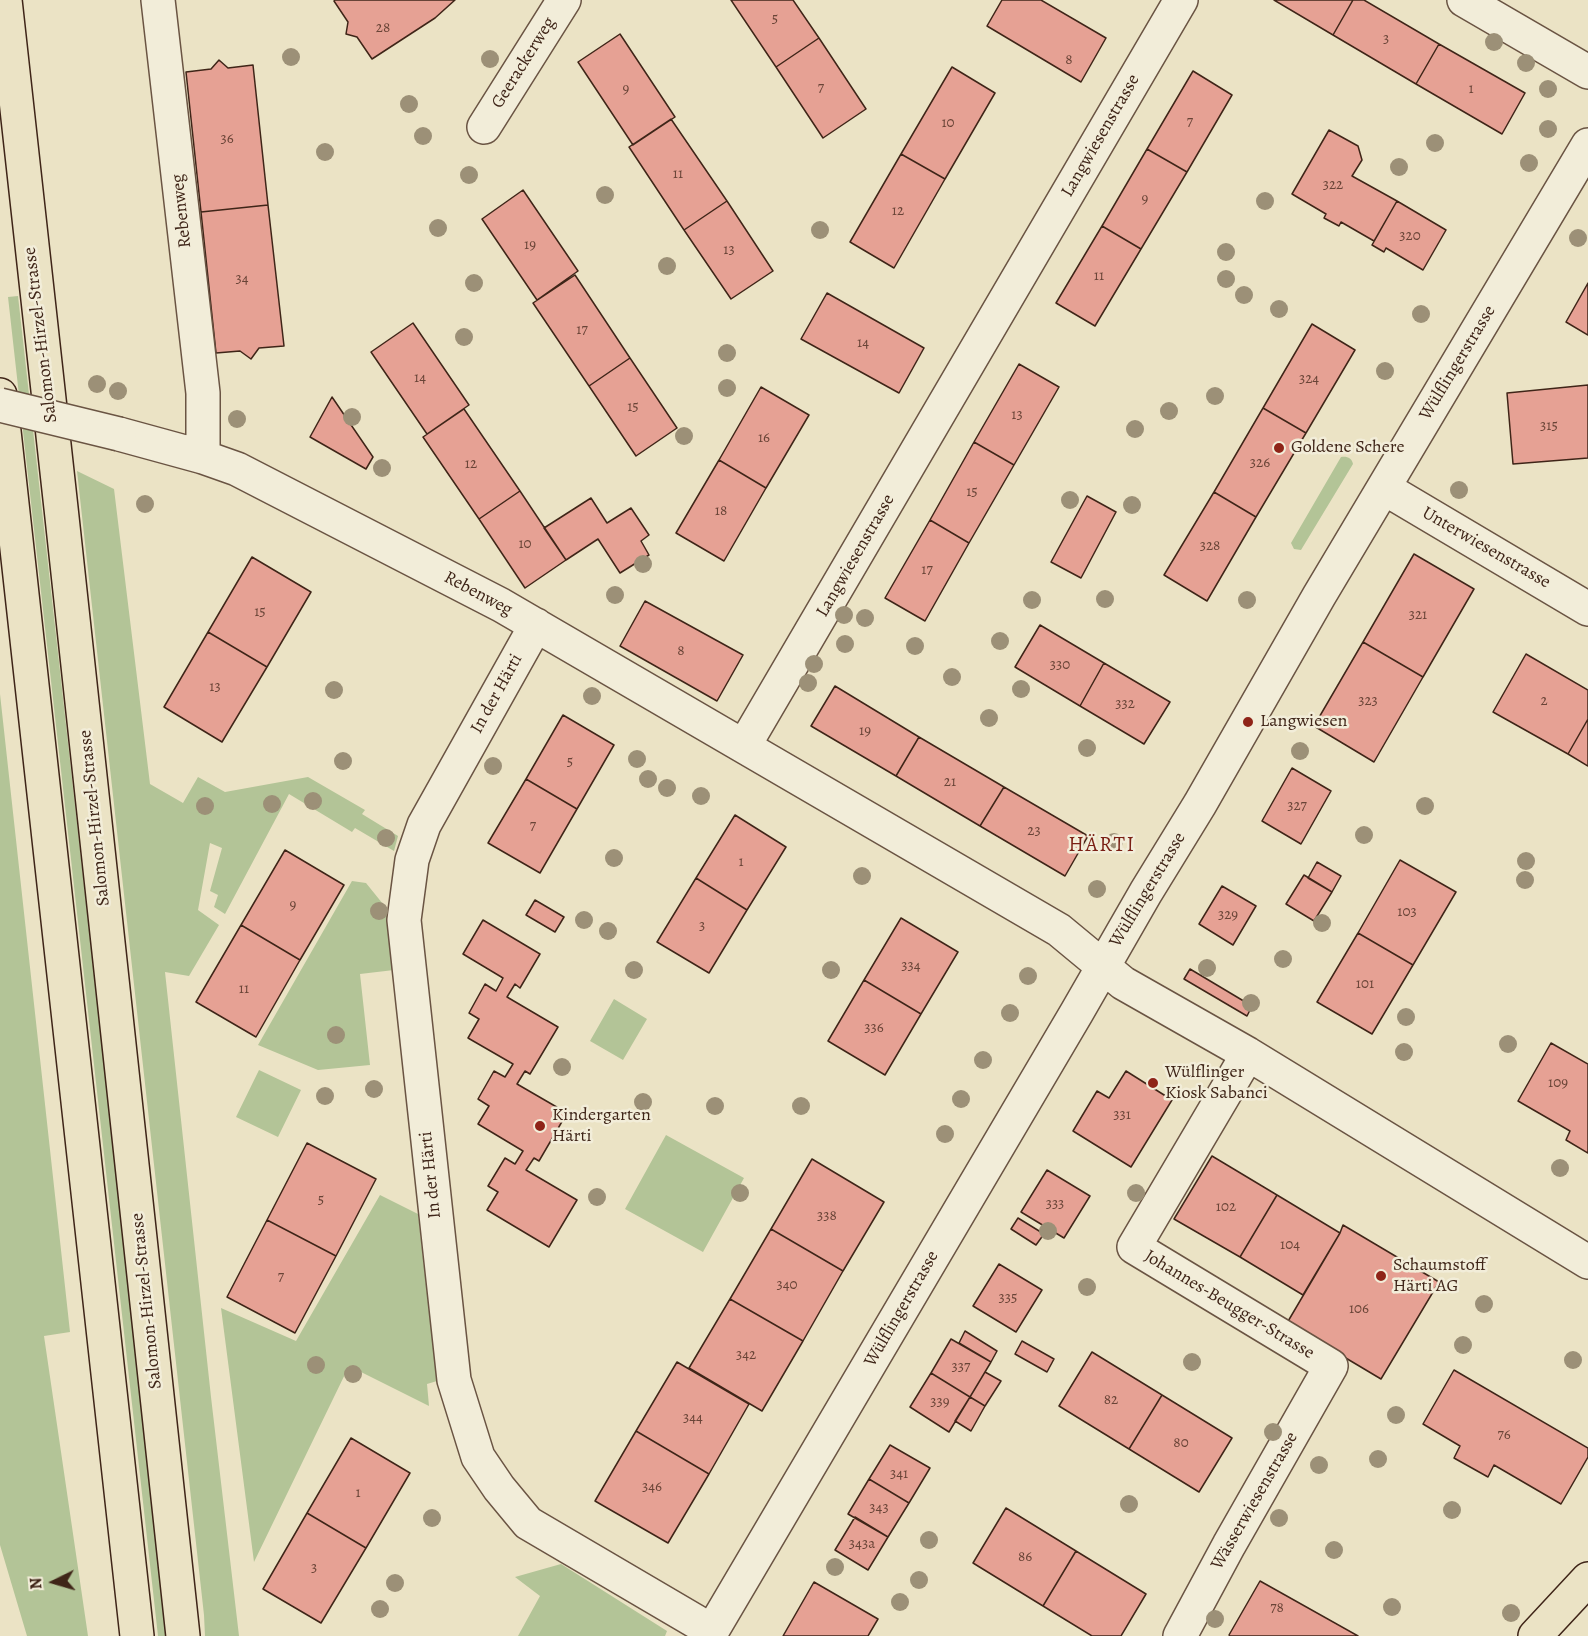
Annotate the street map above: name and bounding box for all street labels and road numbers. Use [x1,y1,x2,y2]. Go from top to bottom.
street label: Geerackerweg [487,13,561,113]
street label: Langwiesenstrasse [1057,71,1145,201]
street label: Rebenweg [167,173,197,249]
street label: Salomon-Hirzel-Strasse [19,246,63,424]
street label: Wülflingerstrasse [1415,302,1501,424]
street label: Langwiesenstrasse [812,491,900,621]
street label: Unterwiesenstrasse [1418,502,1554,594]
street label: Rebenweg [440,567,516,621]
street label: In der Härti [466,651,528,737]
street label: Salomon-Hirzel-Strasse [75,729,115,907]
street label: Wülflingerstrasse [1105,829,1191,951]
street label: In der Härti [416,1130,446,1220]
street label: Salomon-Hirzel-Strasse [127,1212,167,1390]
street label: Johannes-Beugger-Strasse [1140,1246,1318,1364]
street label: Wülflingerstrasse [860,1247,944,1371]
street label: Wässerwiesenstrasse [1207,1428,1303,1574]

